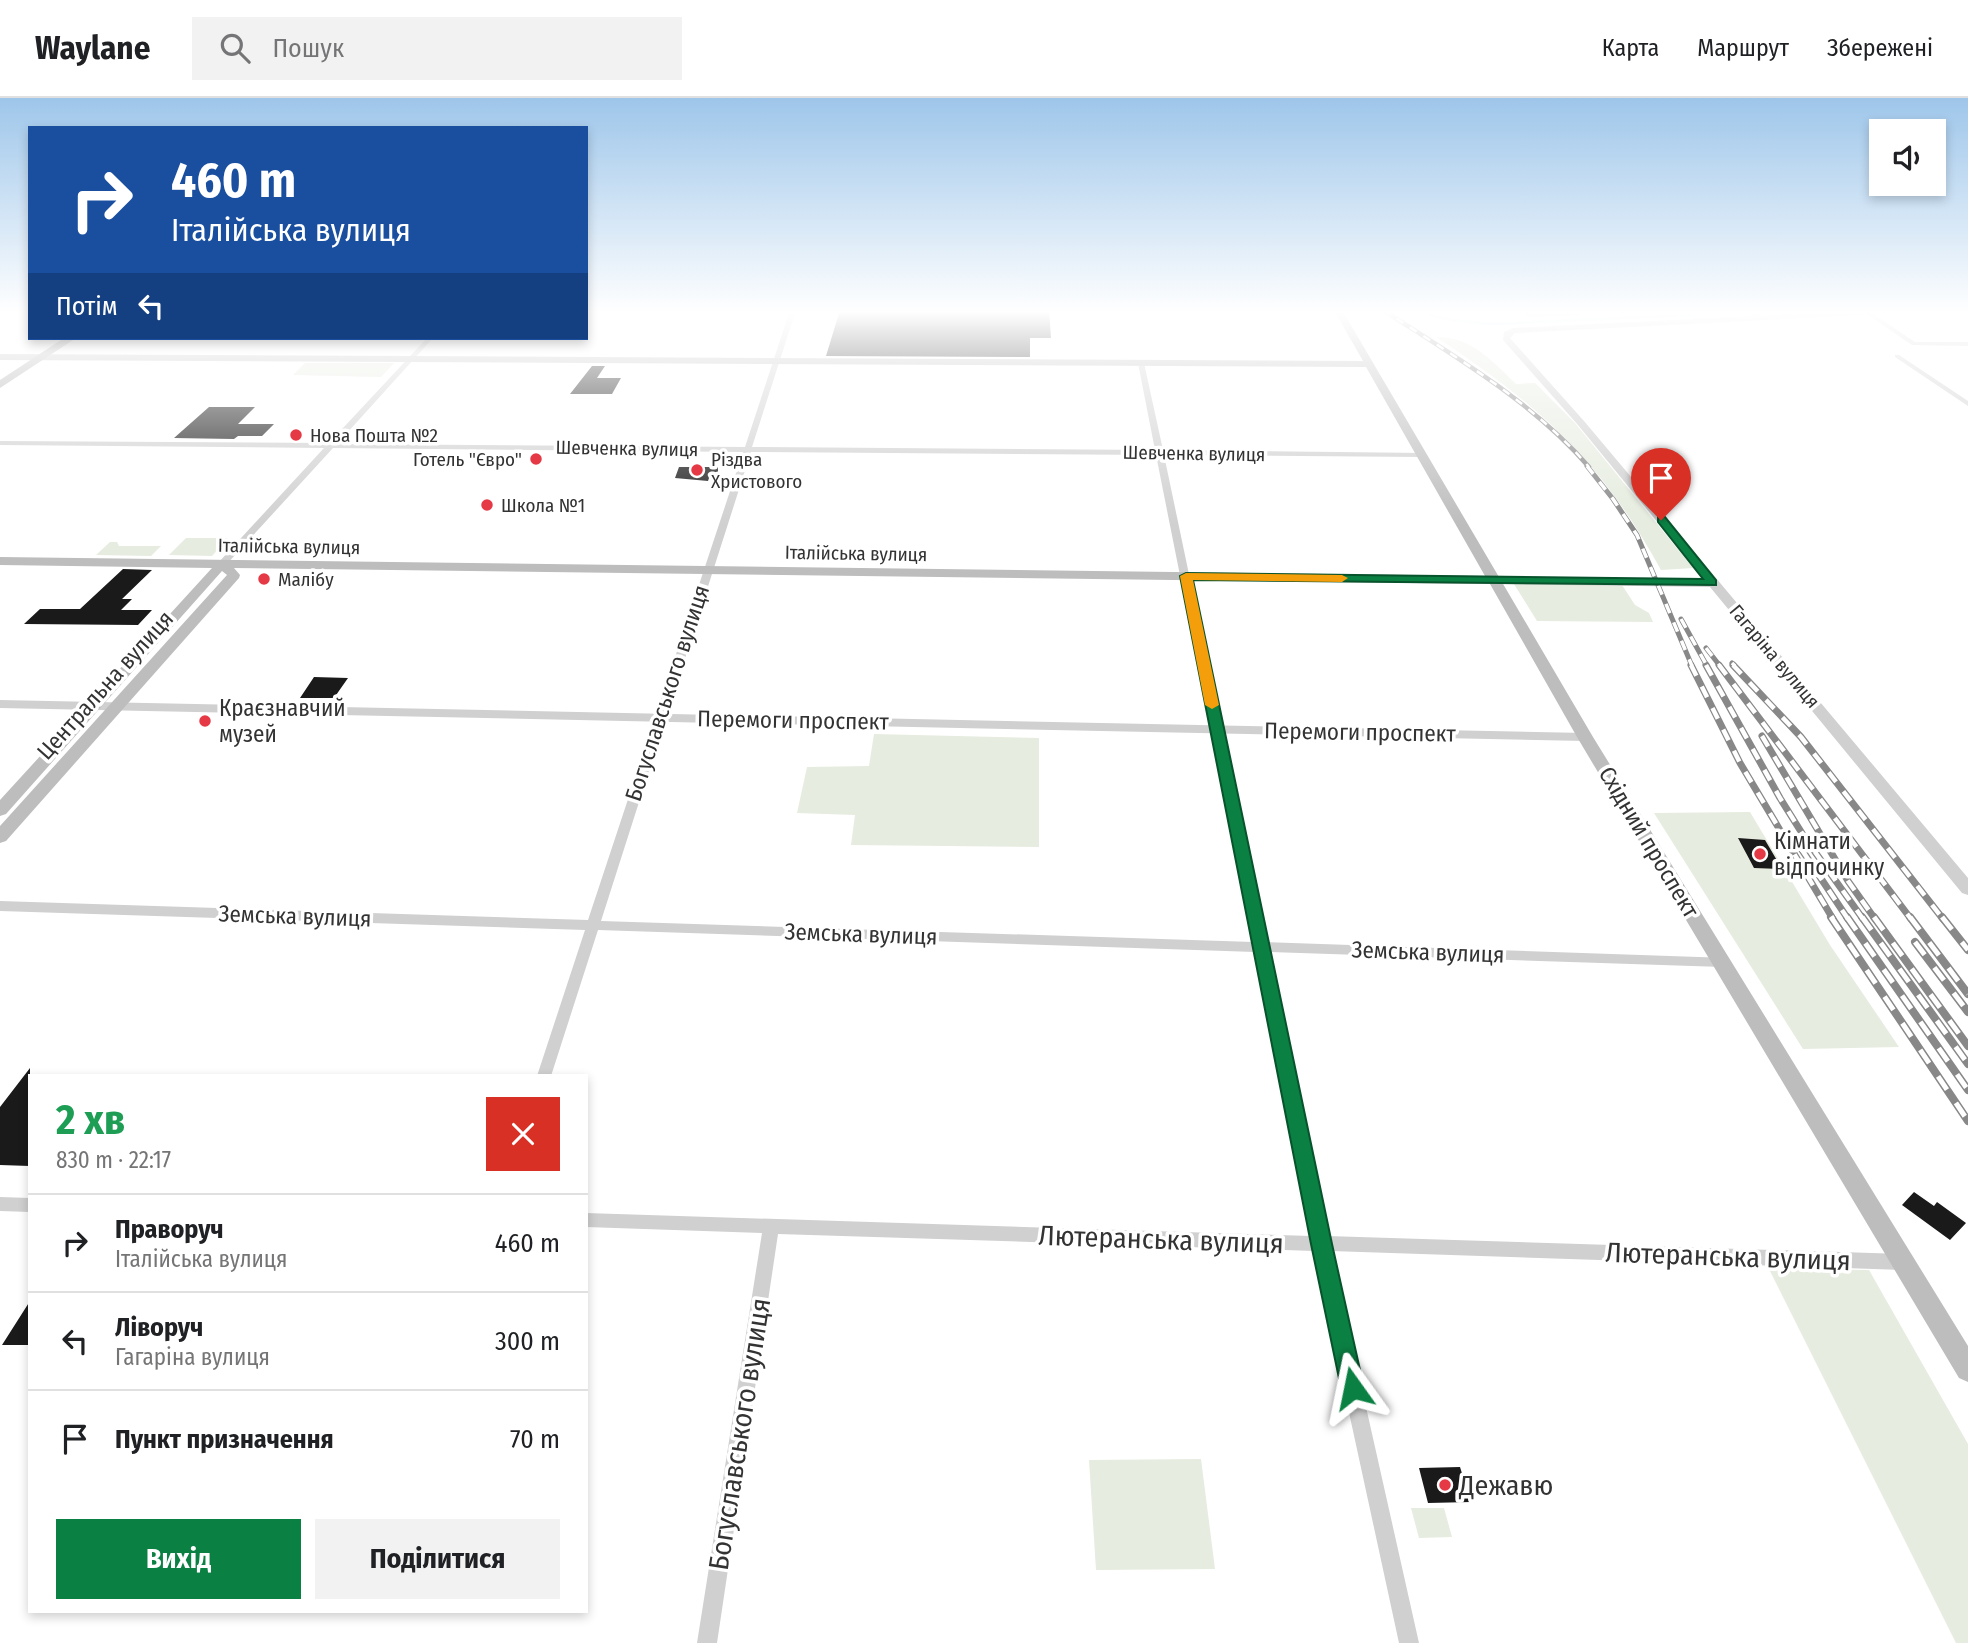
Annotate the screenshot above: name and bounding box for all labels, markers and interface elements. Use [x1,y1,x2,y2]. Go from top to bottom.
search box [192,17,682,80]
text: Waylane [35,28,150,68]
icon: search [216,29,254,67]
text: Пошук [272,33,344,64]
text: Карта [1602,34,1659,62]
text: Маршрут [1697,34,1789,62]
text: Збережені [1827,34,1933,62]
map controls [1869,119,1946,196]
button: sound [1869,119,1946,196]
text: 460 m [171,151,296,210]
icon: right [56,154,147,245]
text: Італійська вулиця [171,211,411,249]
icon: left [132,287,170,325]
text: Потім [56,291,118,322]
place label: Нова Пошта №2 [310,424,438,447]
marker: Нова Пошта №2 [288,427,304,443]
street label: Шевченка вулиця [556,436,698,461]
street label: Шевченка вулиця [1123,441,1265,466]
place label: Готель "Євро" [413,448,522,471]
place label: Різдва Христового [711,448,802,493]
pin [1631,448,1691,520]
marker: Готель "Євро" [528,451,544,467]
icon: arrive [1642,459,1680,497]
marker: Різдва Христового [689,462,705,478]
place label: Школа №1 [501,494,585,517]
marker: Школа №1 [479,497,495,513]
street label: Італійська вулиця [218,534,360,559]
street label: Італійська вулиця [785,541,927,566]
place label: Малібу [278,568,334,591]
marker: Малібу [256,571,272,587]
street label: Богуславського вулиця [619,581,715,805]
street label: Гагаріна вулиця [1725,600,1825,713]
street label: Центральна вулиця [31,605,179,765]
place label: Краєзнавчий музей [219,694,346,748]
street label: Перемоги проспект [697,704,890,736]
marker: Краєзнавчий музей [197,713,213,729]
street label: Перемоги проспект [1264,716,1457,748]
street label: Східний проспект [1593,761,1705,923]
place label: Кімнати відпочинку [1774,827,1885,881]
marker: Кімнати відпочинку [1752,846,1768,862]
street label: Земська вулиця [218,899,372,933]
street label: Земська вулиця [784,917,938,951]
street label: Земська вулиця [1351,935,1505,969]
text: 2 хв [56,1095,125,1145]
button: close [486,1097,560,1171]
text: 830 m · 22:17 [56,1146,171,1174]
text: Праворуч [115,1214,224,1245]
street label: Лютеранська вулиця [1038,1219,1284,1260]
icon: right [56,1224,94,1262]
text: 460 m [495,1228,560,1259]
street label: Лютеранська вулиця [1605,1236,1851,1277]
text: Італійська вулиця [115,1245,287,1273]
street label: Богуславського вулиця [702,1296,777,1572]
text: Ліворуч [115,1312,203,1343]
icon: left [56,1322,94,1360]
text: 300 m [495,1326,560,1357]
text: Гагаріна вулиця [115,1343,270,1371]
position arrow [1316,1351,1390,1425]
icon: arrive [56,1420,94,1458]
text: Пункт призначення [115,1424,334,1455]
text: 70 m [510,1424,560,1455]
place label: Дежавю [1458,1469,1553,1502]
marker: Дежавю [1437,1477,1453,1493]
button: Вихід [56,1519,301,1599]
button: Поділитися [315,1519,560,1599]

